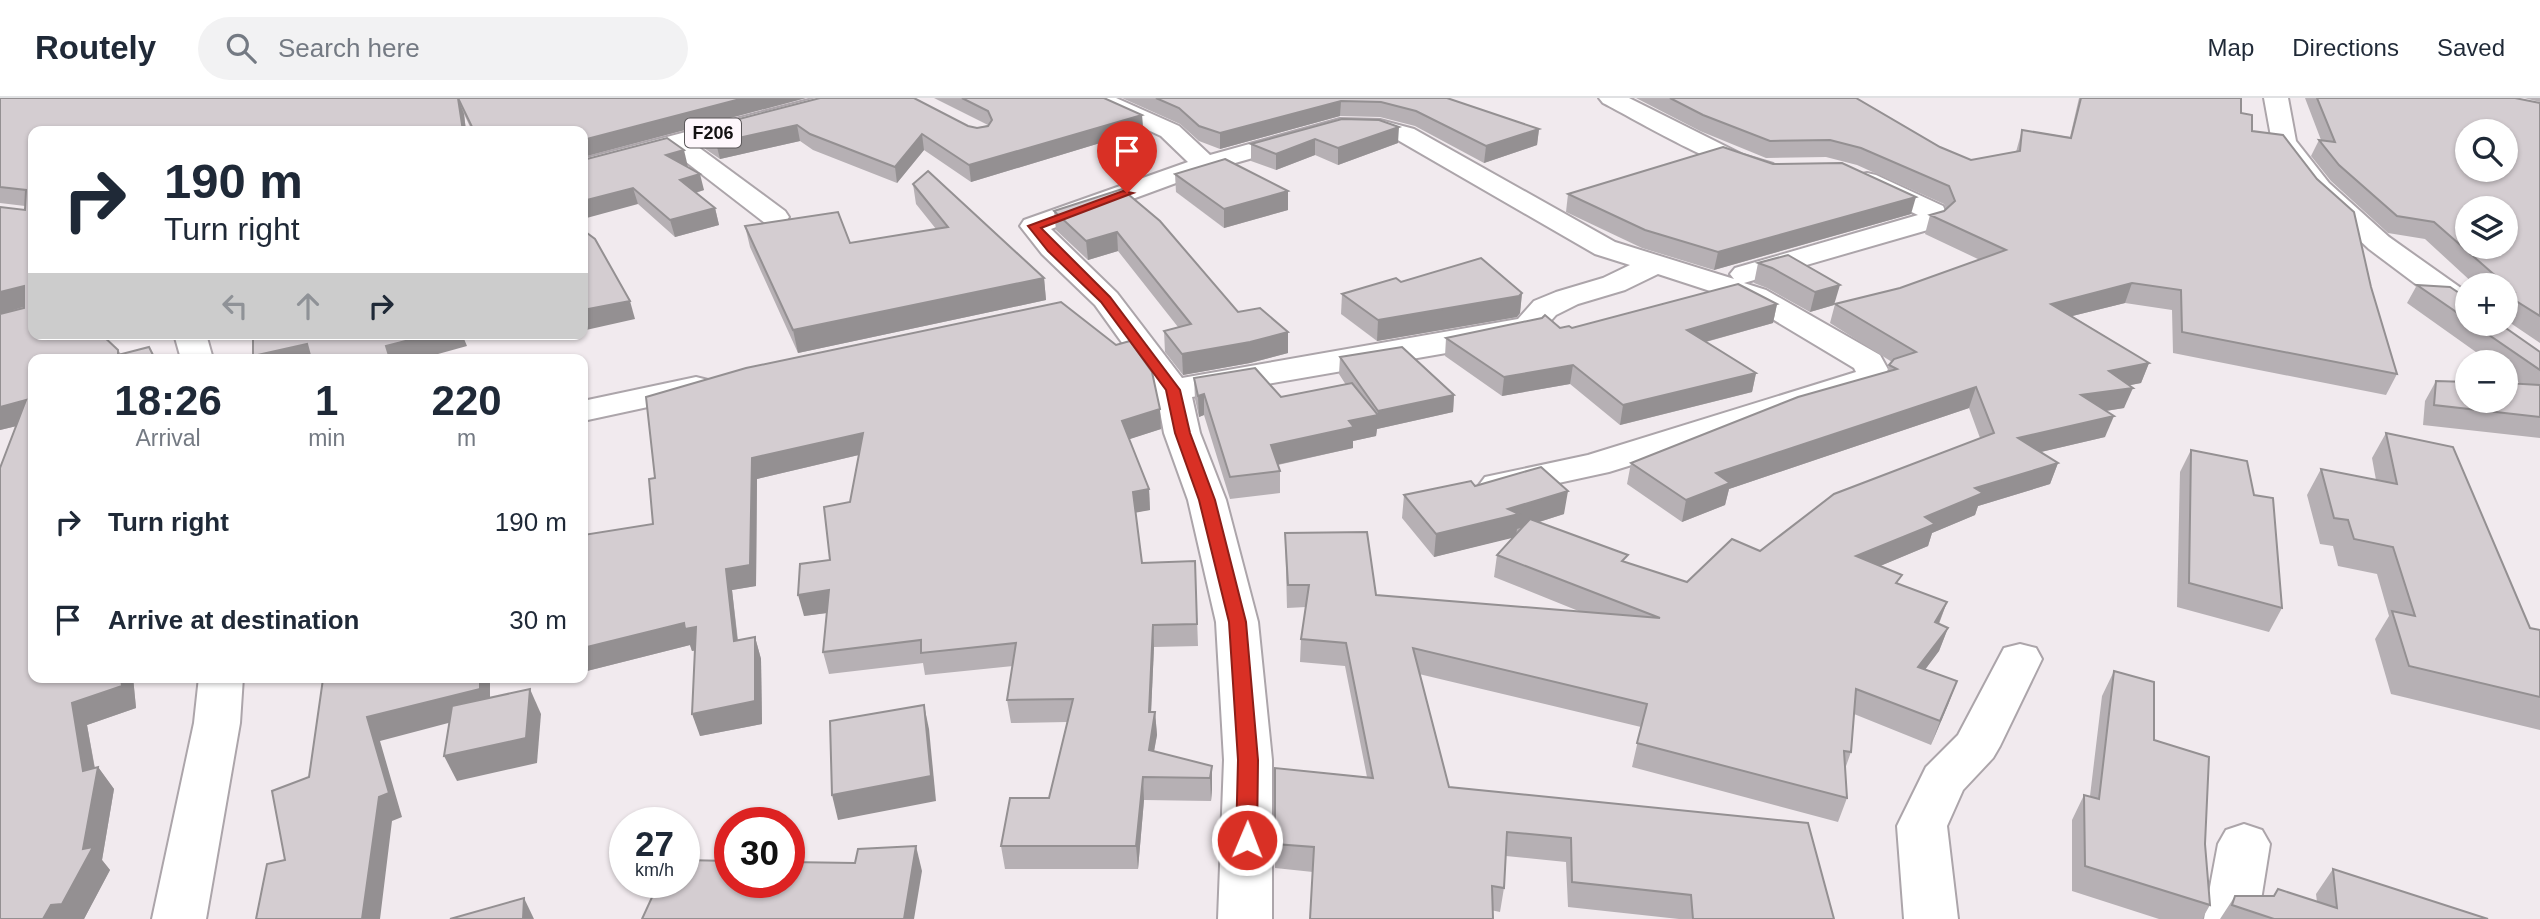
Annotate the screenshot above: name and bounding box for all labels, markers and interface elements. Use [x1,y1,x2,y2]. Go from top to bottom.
search box [198,17,688,80]
text: Routely [35,29,156,66]
icon: search [222,29,260,67]
text: Search here [278,33,420,63]
text: Map [2208,34,2254,61]
text: Directions [2292,34,2399,61]
text: Saved [2437,34,2505,61]
road number: F206 [685,118,741,148]
map controls [2455,119,2518,413]
button: search [2455,119,2518,182]
pin [1097,121,1157,193]
icon: arrive [1108,132,1146,170]
icon: right [49,154,140,245]
text: 190 m [164,154,303,208]
button: layers [2455,196,2518,259]
text: Turn right [164,211,300,247]
button: + [2455,273,2518,336]
icon: left [216,287,254,325]
icon: ahead [289,287,327,325]
icon: right [362,287,400,325]
button: − [2455,350,2518,413]
text: 18:26 [114,377,222,424]
text: 1 [315,377,338,424]
text: 220 [432,377,502,424]
text: Arrival [135,425,201,451]
text: min [308,425,345,451]
text: m [457,425,476,451]
icon: right [49,503,87,541]
text: Turn right [108,507,229,537]
text: 190 m [495,507,567,537]
icon: arrive [49,601,87,639]
text: Arrive at destination [108,605,359,635]
text: 30 m [509,605,567,635]
position arrow [1210,803,1284,877]
speed limit sign: 30 [714,807,805,898]
text: 27 [635,824,674,863]
text: km/h [635,860,674,880]

